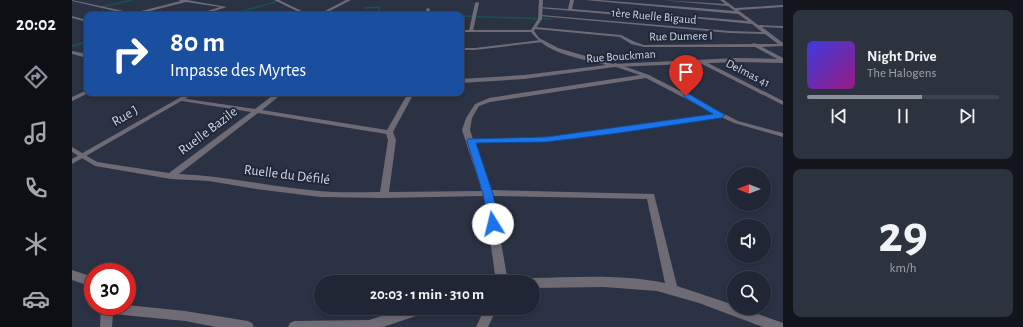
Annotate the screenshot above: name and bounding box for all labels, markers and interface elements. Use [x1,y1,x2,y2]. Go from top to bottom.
street label: 1ère Ruelle Bigaud [611,6,697,26]
text: 20:02 [16,16,56,34]
icon: right [104,28,156,80]
text: 80 m [170,29,225,57]
street label: Rue Dumere I [649,29,713,43]
street label: Rue Bouckman [586,48,656,64]
text: Night Drive [867,49,937,64]
pin [669,55,703,96]
street label: Delmas 41 [724,57,772,89]
icon: arrive [675,61,697,83]
text: Impasse des Myrtes [170,62,306,80]
icon: directions [22,63,50,91]
text: The Halogens [867,67,936,80]
street label: Rue J [109,103,141,129]
street label: Ruelle Bazile [176,104,240,158]
icon: previous [828,105,850,127]
icon: pause [892,105,914,127]
icon: next [956,105,978,127]
icon: music [22,119,50,147]
street label: Ruelle du Défilé [243,163,331,187]
north arrow [727,167,771,211]
map controls [727,167,771,315]
icon: phone [22,174,50,202]
position arrow [472,203,514,245]
text: 29 [878,209,928,261]
button: sound [727,219,771,263]
icon: climate [22,230,50,258]
text: km/h [890,262,916,275]
speed limit sign: 30 [84,263,136,315]
button: search [727,271,771,315]
icon: car [22,285,50,313]
text: 20:03 · 1 min · 310 m [370,287,484,302]

